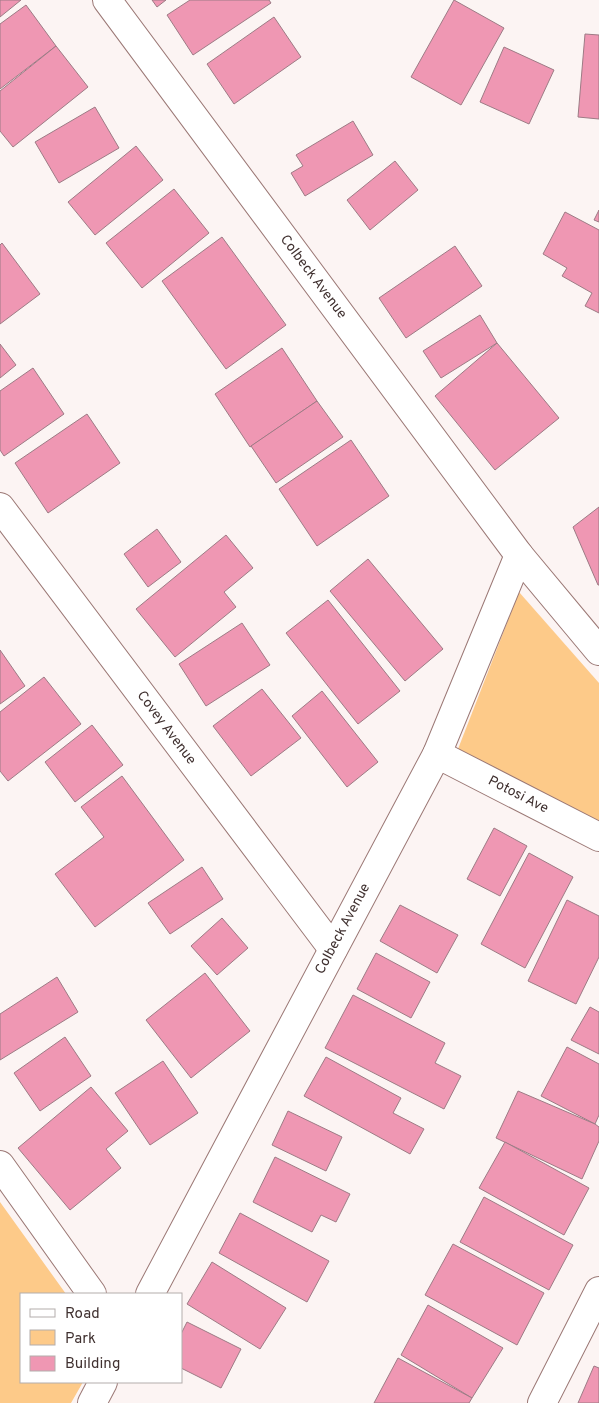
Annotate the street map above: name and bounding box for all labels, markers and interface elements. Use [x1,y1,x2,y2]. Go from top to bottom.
street label: Colbeck Avenue [276,232,350,322]
street label: Covey Avenue [133,688,199,768]
street label: Potosi Ave [485,773,551,817]
street label: Colbeck Avenue [312,881,374,977]
legend [20,1293,182,1383]
text: Road [65,1305,100,1324]
text: Park [65,1330,96,1349]
text: Building [65,1355,120,1374]

